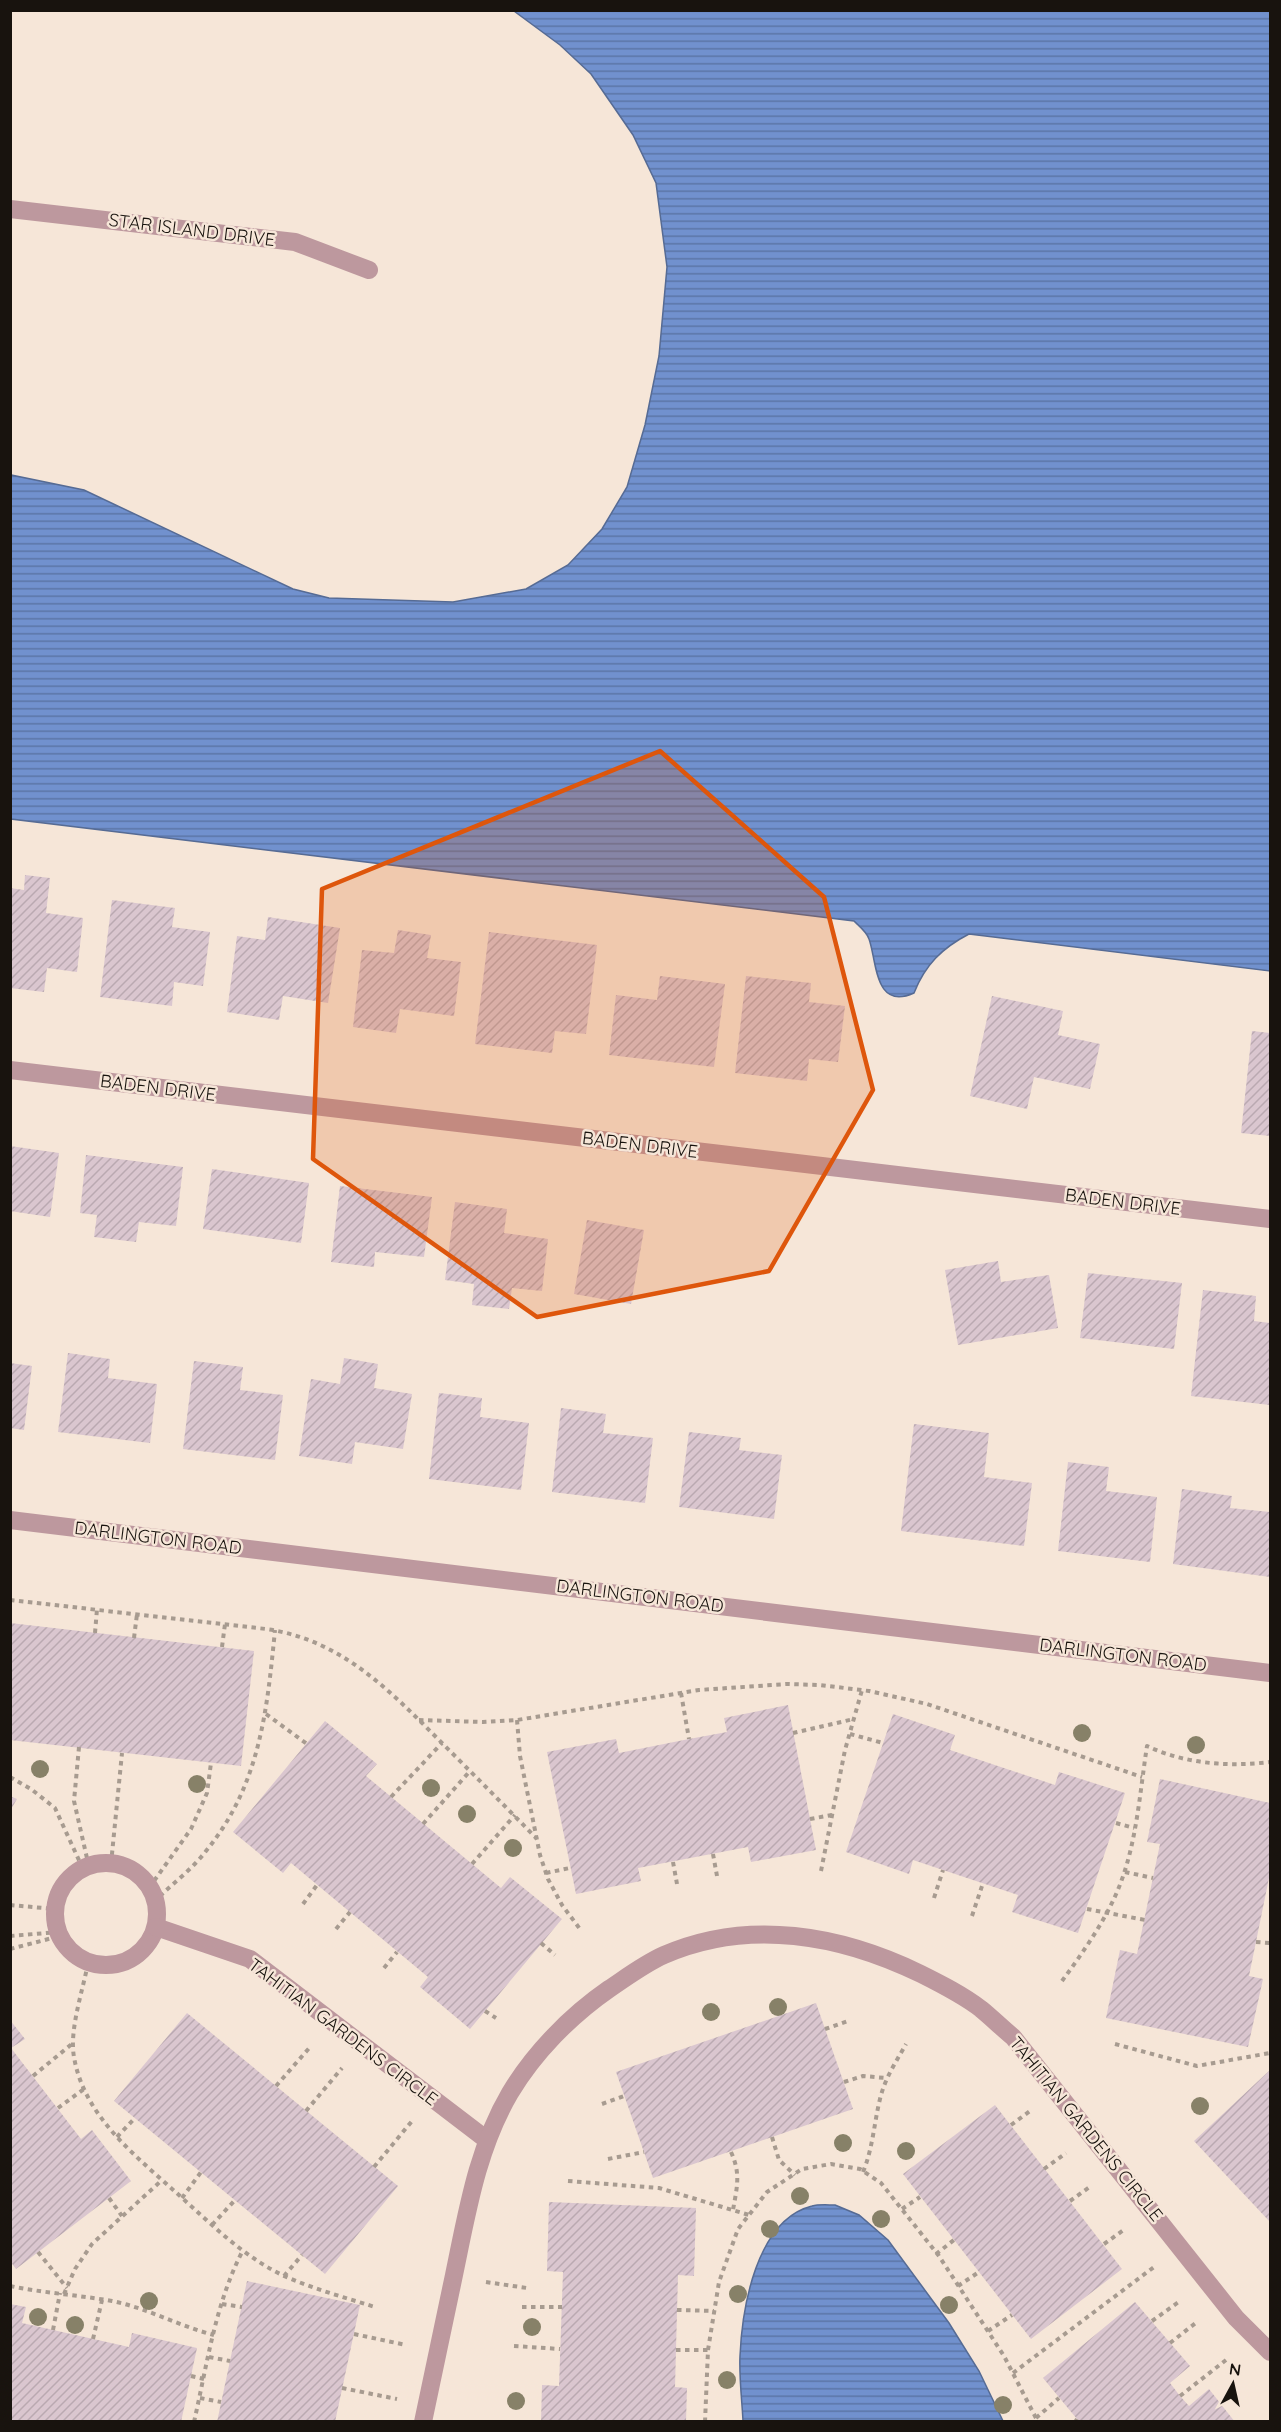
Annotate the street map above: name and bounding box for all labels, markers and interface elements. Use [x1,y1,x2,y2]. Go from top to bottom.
street label: STAR ISLAND DRIVE [108,208,276,251]
street label: BADEN DRIVE [99,1069,217,1106]
street label: BADEN DRIVE [581,1126,699,1163]
street label: BADEN DRIVE [1064,1183,1182,1220]
street label: DARLINGTON ROAD [73,1516,243,1559]
street label: DARLINGTON ROAD [555,1574,725,1617]
street label: DARLINGTON ROAD [1038,1633,1208,1676]
street label: TAHITIAN GARDENS CIRCLE [244,1953,443,2110]
street label: TAHITIAN GARDENS CIRCLE [1005,2032,1168,2226]
north arrow [1203,2354,1263,2414]
text: N [1228,2358,1242,2380]

